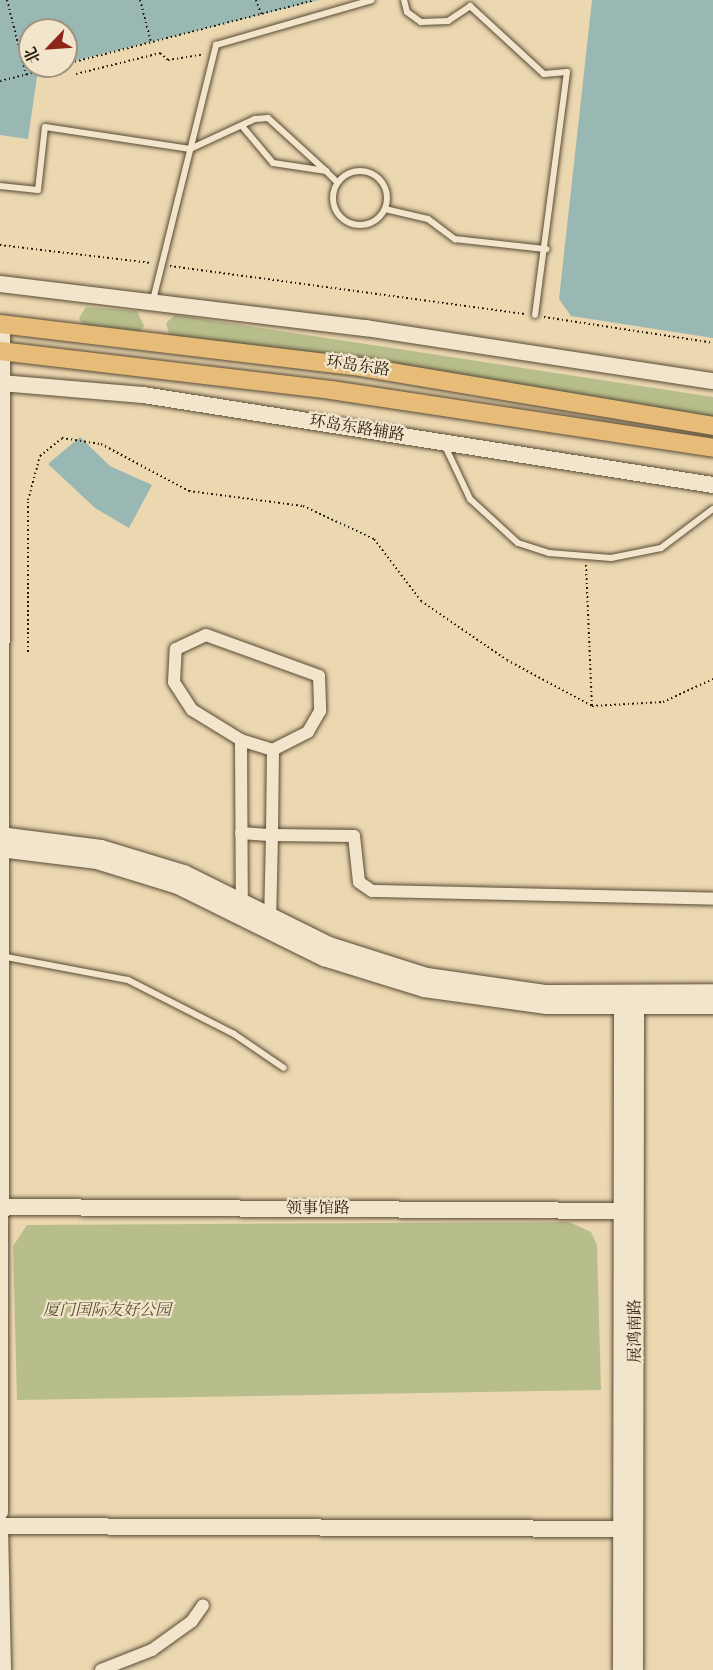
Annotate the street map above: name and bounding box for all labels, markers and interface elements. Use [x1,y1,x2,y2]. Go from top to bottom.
north arrow [18,18,78,78]
text: 北 [20,43,47,67]
street label: 环岛东路 [325,353,391,381]
street label: 环岛东路辅路 [308,412,406,446]
street label: 领事馆路 [286,1199,350,1219]
street label: 展鸿南路 [626,1299,646,1363]
park label: 厦门国际友好公园 [43,1301,171,1321]

